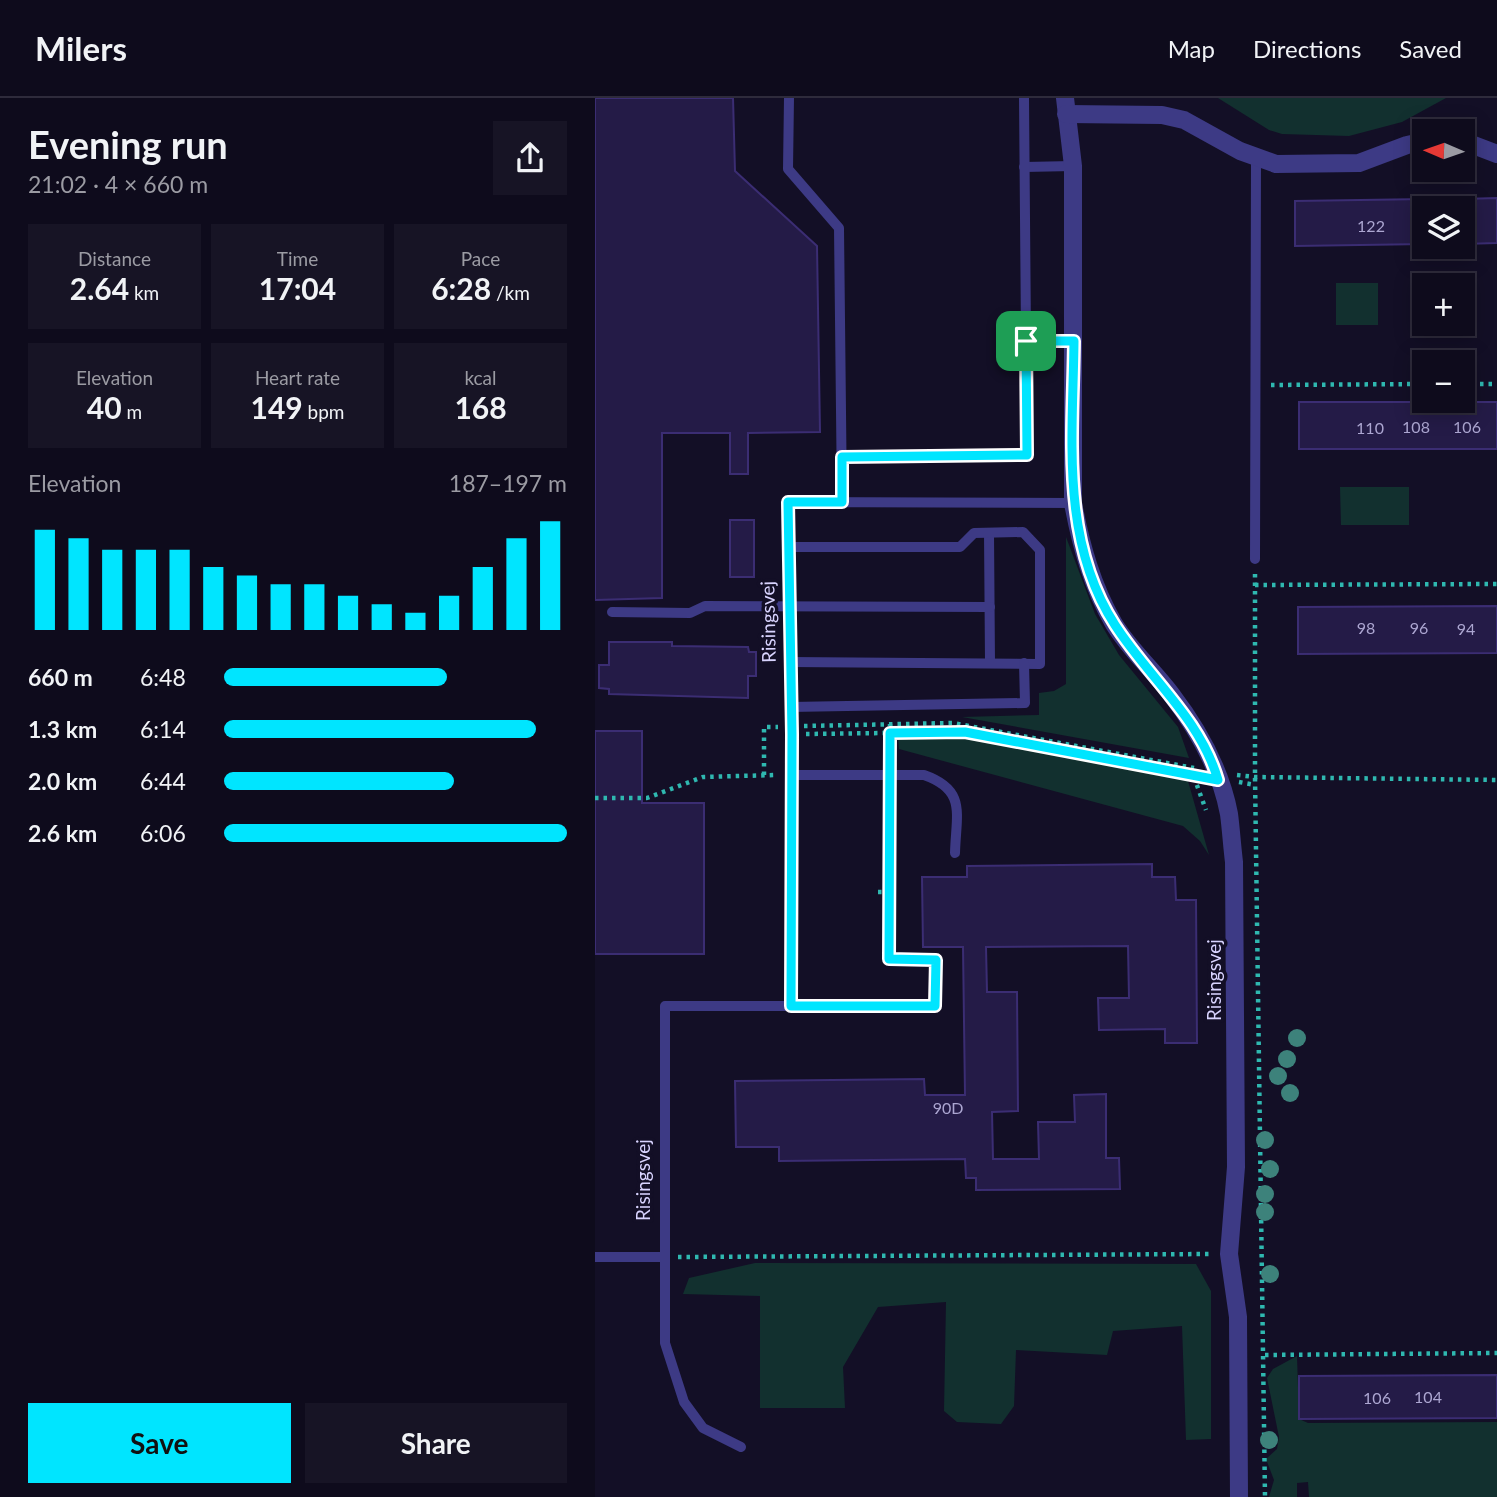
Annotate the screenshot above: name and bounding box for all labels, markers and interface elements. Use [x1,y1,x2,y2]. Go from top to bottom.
text: Milers [35,28,127,68]
text: Map [1168,34,1215,63]
text: Directions [1253,34,1361,63]
text: Saved [1399,34,1462,63]
north arrow [1412,119,1475,182]
map controls [1412,119,1475,413]
text: Evening run [28,121,228,167]
button: share [493,121,567,195]
text: 21:02 · 4 × 660 m [28,170,208,198]
button: layers [1412,196,1475,259]
house number: 122 [1357,216,1385,235]
text: Distance [78,247,151,270]
text: Time [277,247,318,270]
text: Pace [461,247,500,270]
text: 2.64 [70,270,129,306]
text: 17:04 [259,270,336,306]
text: 6:28 [431,270,491,306]
button: + [1412,273,1475,336]
text: km [129,281,159,304]
text: /km [491,281,530,304]
pin [996,311,1056,371]
icon: arrive [1007,322,1045,360]
button: − [1412,350,1475,413]
text: Elevation [76,366,153,389]
text: Heart rate [255,366,340,389]
text: kcal [464,366,497,389]
text: 40 [87,389,122,425]
text: 149 [251,389,303,425]
text: 168 [454,389,507,425]
text: m [122,400,142,423]
text: bpm [303,400,344,423]
house number: 108 [1402,417,1430,436]
house number: 106 [1453,417,1481,436]
house number: 110 [1356,418,1384,437]
text: Elevation [28,469,121,497]
text: 187–197 m [449,469,567,497]
street label: Risingsvej [755,581,780,663]
house number: 98 [1357,618,1375,637]
house number: 96 [1410,618,1428,637]
house number: 94 [1457,619,1475,638]
text: 660 m [28,663,93,691]
text: 6:48 [140,663,186,691]
text: 1.3 km [28,715,97,743]
text: 6:14 [140,715,186,743]
text: 2.0 km [28,767,97,795]
text: 6:44 [140,767,186,795]
text: 2.6 km [28,819,97,847]
text: 6:06 [140,819,186,847]
street label: Risingsvej [1202,939,1225,1021]
house number: 90D [933,1098,963,1117]
street label: Risingsvej [631,1139,654,1221]
house number: 104 [1414,1387,1442,1406]
house number: 106 [1363,1388,1391,1407]
button: Save [28,1403,291,1483]
button: Share [305,1403,567,1483]

